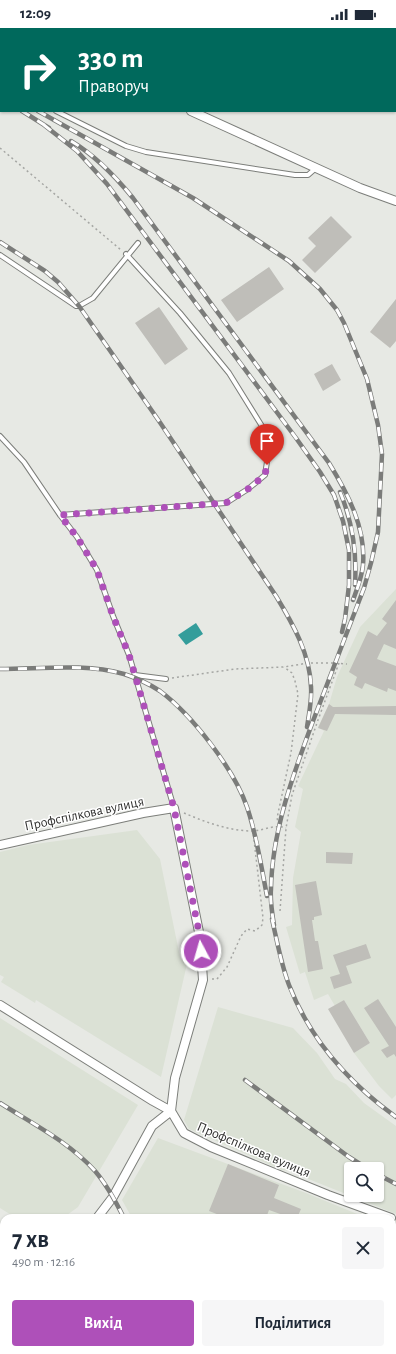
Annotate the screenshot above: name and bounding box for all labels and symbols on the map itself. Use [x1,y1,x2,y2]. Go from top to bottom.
pin [250,424,284,465]
street label: Профспілкова вулиця [23,794,145,834]
position arrow [180,930,222,972]
street label: Профспілкова вулиця [195,1120,312,1180]

